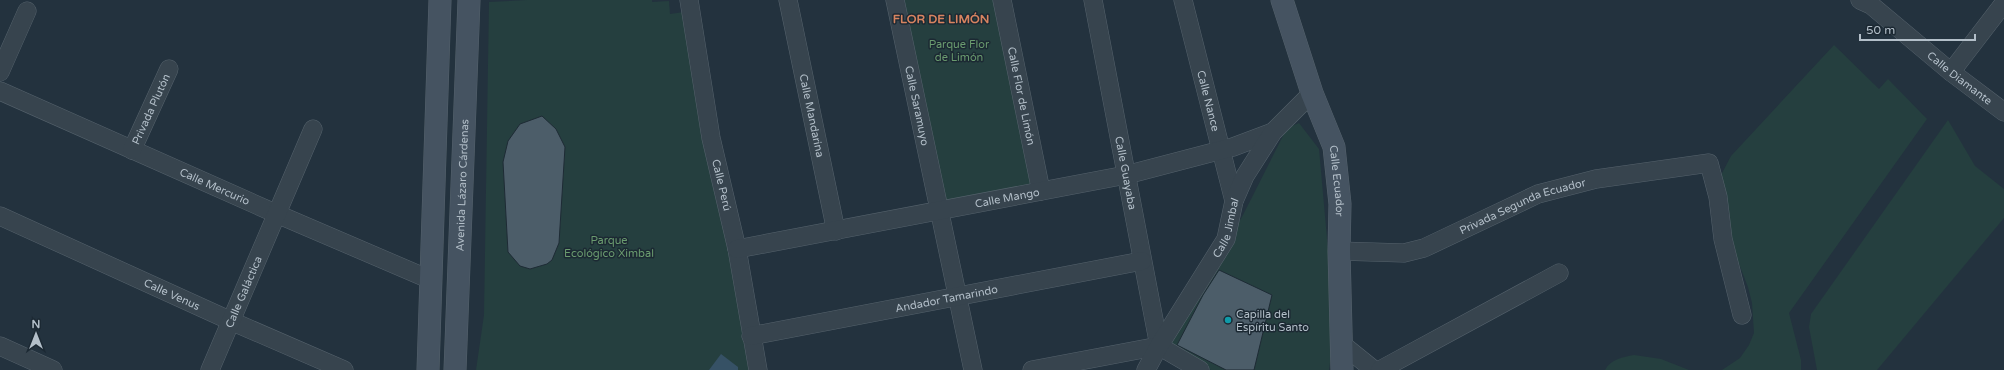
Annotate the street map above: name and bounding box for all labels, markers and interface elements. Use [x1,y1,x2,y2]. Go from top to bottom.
district label: FLOR DE LIMÓN [893,12,989,26]
scale bar [1860,16,1975,42]
text: 50 m [1866,23,1895,37]
park label: Parque Flor de Limón [929,38,990,64]
street label: Calle Flor de Limón [1005,46,1038,146]
street label: Calle Diamante [1925,49,1995,107]
street label: Calle Saramuyo [903,65,932,147]
street label: Calle Nance [1195,69,1223,133]
street label: Privada Plutón [129,72,173,147]
street label: Calle Mandarina [797,73,827,158]
street label: Avenida Lázaro Cárdenas [453,119,471,252]
street label: Calle Guayaba [1113,135,1139,211]
street label: Calle Ecuador [1327,144,1347,218]
street label: Calle Perú [710,158,734,212]
street label: Calle Mercurio [178,165,252,208]
street label: Privada Segunda Ecuador [1457,175,1588,237]
street label: Calle Mango [974,185,1041,210]
street label: Calle Jimbal [1209,196,1241,260]
park label: Parque Ecológico Ximbal [564,234,654,260]
street label: Calle Galáctica [222,254,264,330]
street label: Calle Venus [142,276,202,313]
street label: Andador Tamarindo [894,282,999,315]
place label: Capilla del Espíritu Santo [1236,308,1309,334]
north arrow [16,314,56,354]
marker: Capilla del Espíritu Santo [1223,315,1233,325]
text: N [32,318,40,331]

